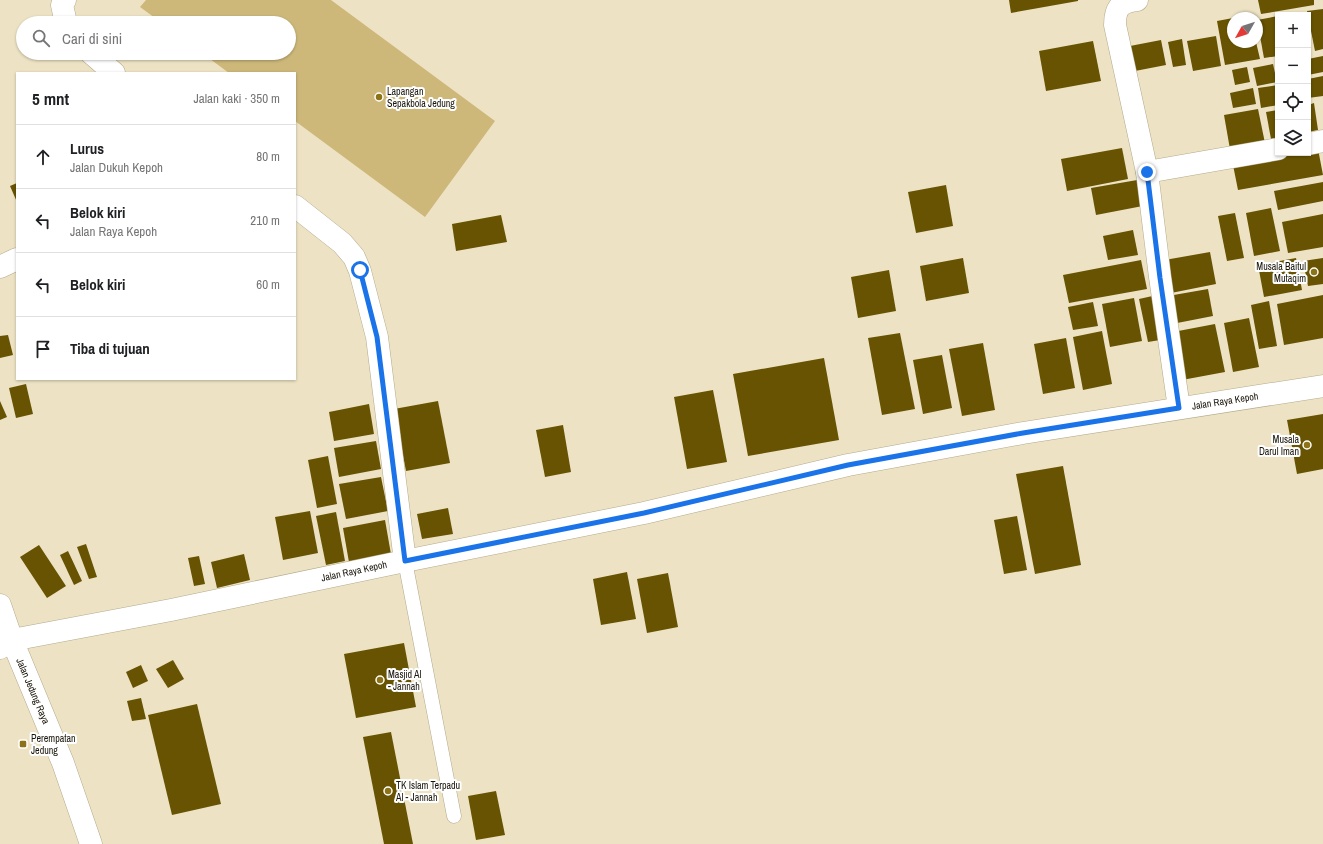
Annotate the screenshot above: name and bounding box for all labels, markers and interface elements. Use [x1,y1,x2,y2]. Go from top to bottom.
north arrow [1227,12,1263,48]
map controls [1275,12,1311,156]
button: + [1275,12,1311,48]
search box [16,16,296,60]
icon: search [30,27,52,49]
text: Cari di sini [62,28,122,49]
button: − [1275,48,1311,84]
button: locate [1275,84,1311,120]
place label: Lapangan Sepakbola Jedung [387,85,455,110]
text: 5 mnt [32,87,69,110]
text: Jalan kaki · 350 m [193,90,280,107]
marker: Lapangan Sepakbola Jedung [374,92,384,102]
button: layers [1275,120,1311,156]
text: Lurus [70,138,104,159]
icon: ahead [32,146,54,168]
text: 80 m [256,148,280,165]
text: Jalan Dukuh Kepoh [70,159,163,176]
route end [1138,163,1156,181]
text: Belok kiri [70,202,125,223]
icon: left [32,210,54,232]
text: 210 m [250,212,280,229]
text: Jalan Raya Kepoh [70,223,157,240]
place label: Musala Baitul Mutaqim [1256,260,1306,285]
route start [351,261,369,279]
marker: Musala Baitul Mutaqim [1309,267,1319,277]
icon: left [32,274,54,296]
text: Belok kiri [70,274,125,295]
text: 60 m [256,276,280,293]
icon: arrive [32,338,54,360]
text: Tiba di tujuan [70,338,150,359]
street label: Jalan Raya Kepoh [1191,389,1259,413]
place label: Musala Darul Iman [1259,433,1299,458]
marker: Musala Darul Iman [1302,440,1312,450]
street label: Jalan Raya Kepoh [320,558,388,584]
street label: Jalan Jedung Raya [13,656,53,726]
place label: Masjid Al - Jannah [388,668,421,693]
marker: Masjid Al - Jannah [375,675,385,685]
place label: Perempatan Jedung [31,732,76,757]
marker: Perempatan Jedung [18,739,28,749]
place label: TK Islam Terpadu Al - Jannah [395,779,460,804]
marker: TK Islam Terpadu Al - Jannah [383,786,393,796]

